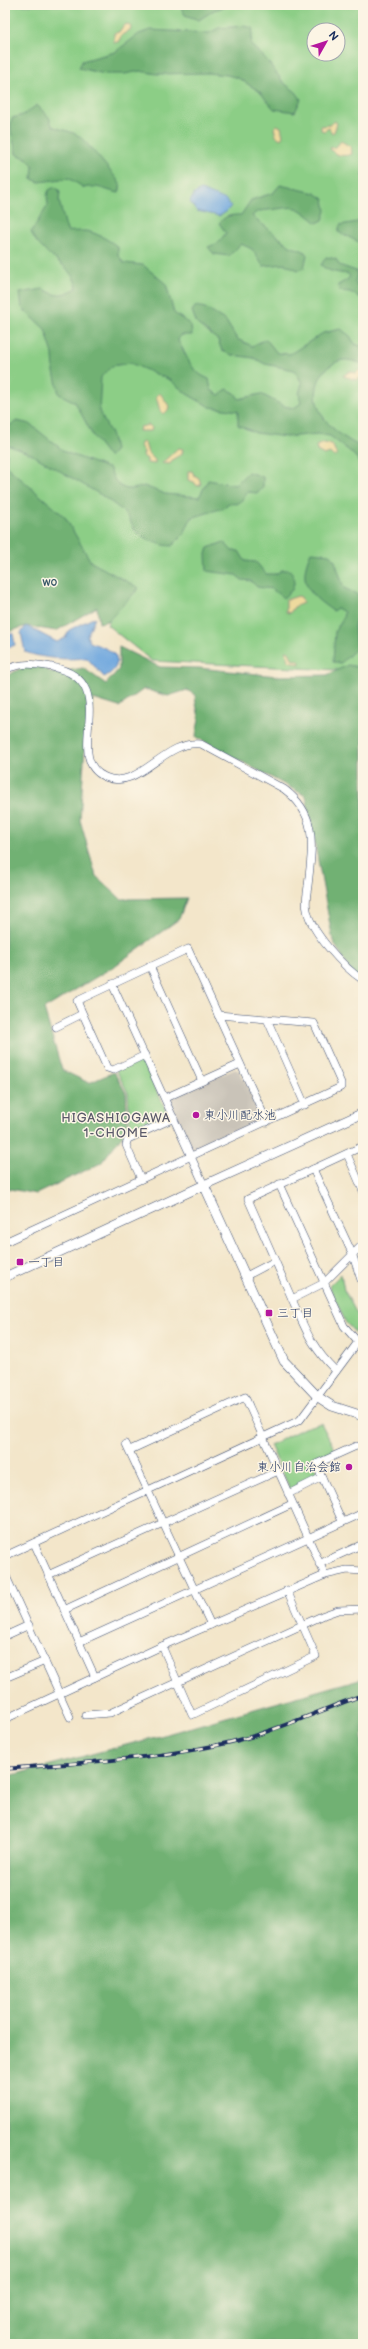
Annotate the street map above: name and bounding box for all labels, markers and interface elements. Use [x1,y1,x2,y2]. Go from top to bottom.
north arrow [306,22,346,62]
text: N [326,29,341,43]
park label: wo [43,575,58,590]
place label: 東小川配水池 [204,1108,276,1123]
district label: HIGASHIOGAWA 1-CHOME [61,1110,171,1141]
marker: 東小川配水池 [191,1110,201,1120]
place label: 一丁目 [28,1255,64,1270]
marker: 一丁目 [15,1257,25,1267]
place label: 三丁目 [277,1306,313,1321]
marker: 三丁目 [264,1308,274,1318]
place label: 東小川自治会館 [257,1460,341,1475]
marker: 東小川自治会館 [344,1462,354,1472]

